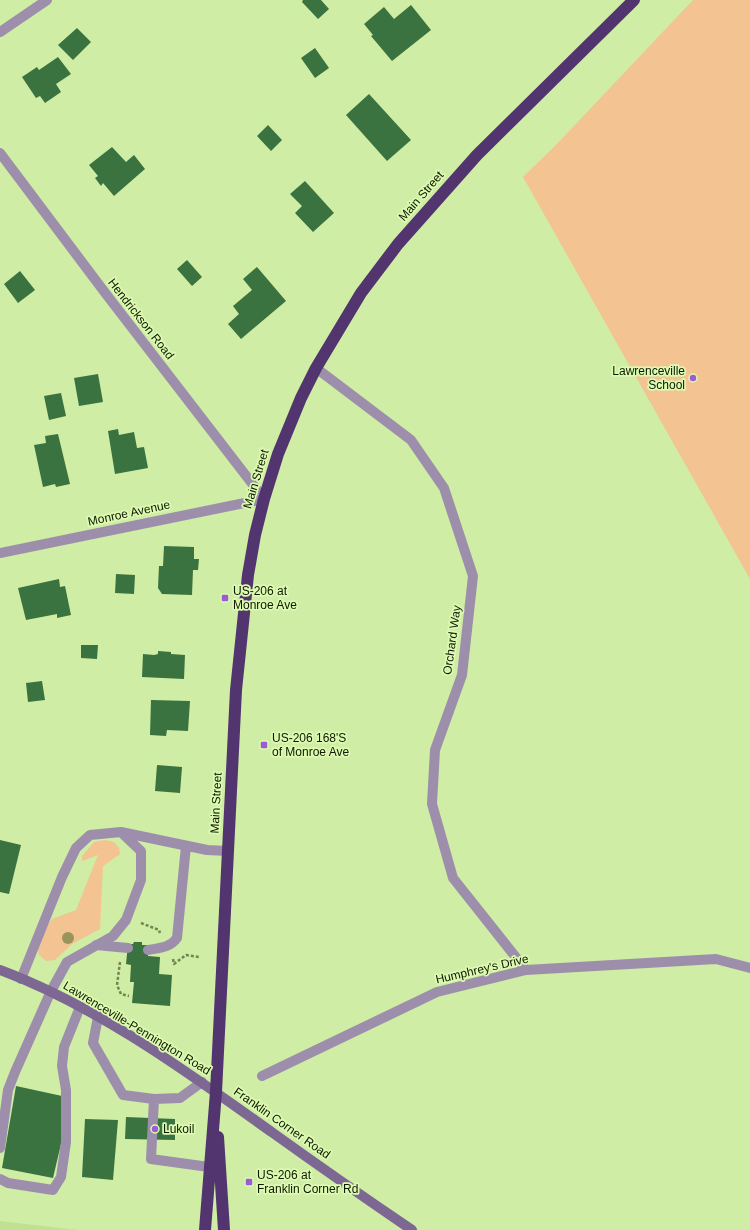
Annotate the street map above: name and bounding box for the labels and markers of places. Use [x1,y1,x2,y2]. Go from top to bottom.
place label: Lawrenceville School [612,364,685,392]
marker: Lawrenceville School [688,373,698,383]
place label: US-206 at Monroe Ave [233,584,297,612]
marker: US-206 at Monroe Ave [220,593,230,603]
place label: US-206 168'S of Monroe Ave [272,731,349,759]
marker: US-206 168'S of Monroe Ave [259,740,269,750]
place label: Lukoil [163,1122,194,1136]
marker: Lukoil [150,1124,160,1134]
place label: US-206 at Franklin Corner Rd [257,1168,358,1196]
marker: US-206 at Franklin Corner Rd [244,1177,254,1187]

